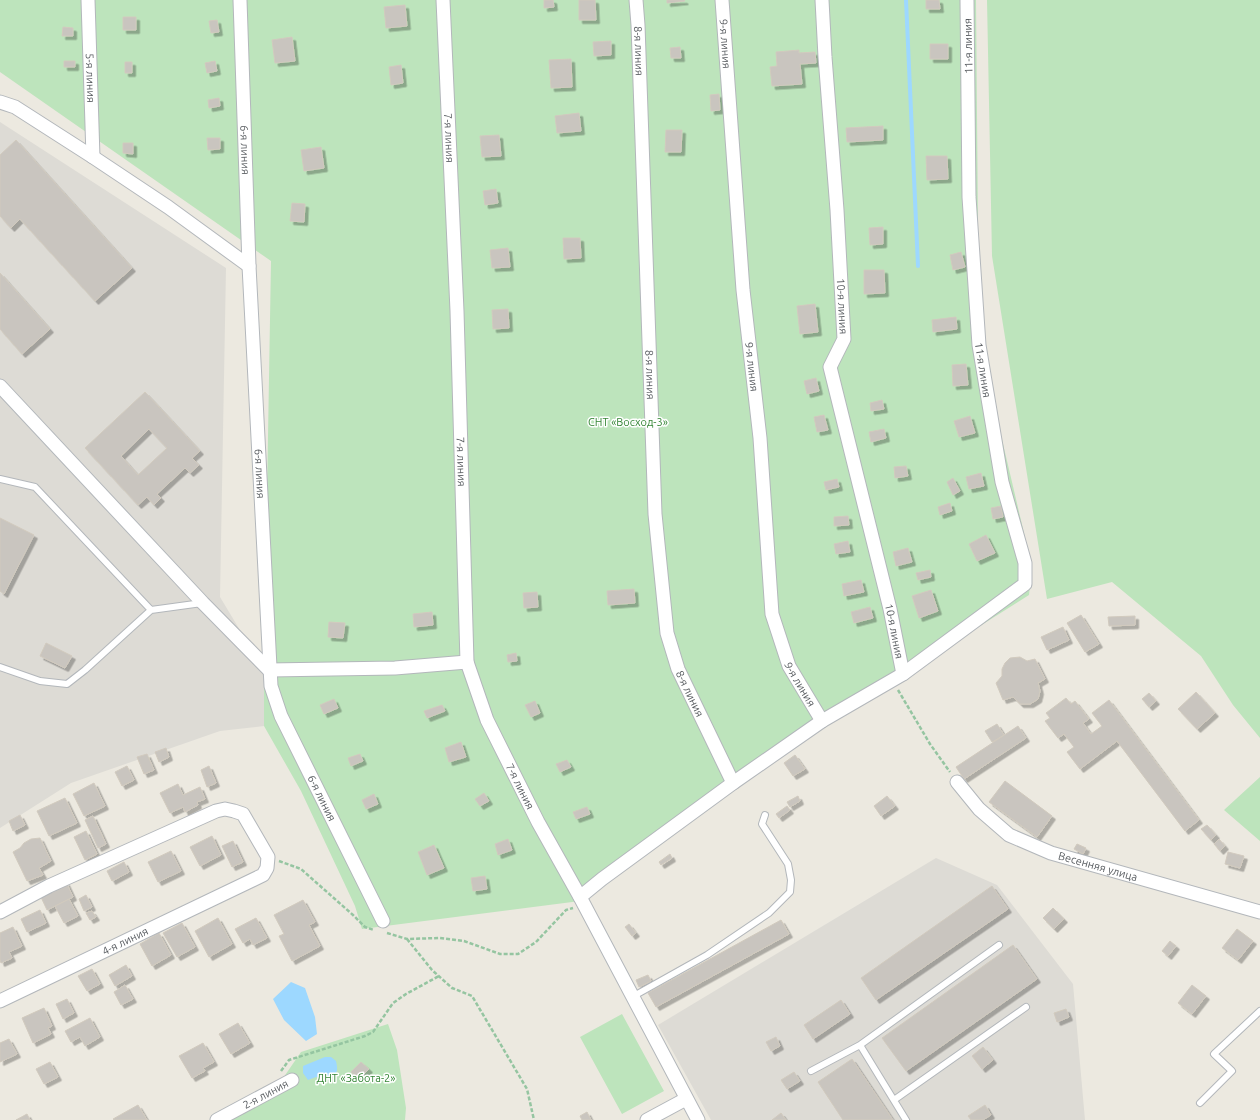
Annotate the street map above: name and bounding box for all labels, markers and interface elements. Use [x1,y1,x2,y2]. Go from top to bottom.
street label: 11-я линия [962,18,974,74]
street label: 9-я линия [717,19,733,69]
street label: 8-я линия [632,26,646,76]
street label: 5-я линия [84,53,97,103]
street label: 7-я линия [442,113,456,163]
street label: 6-я линия [238,125,252,175]
street label: 10-я линия [835,278,850,335]
street label: 9-я линия [743,341,761,392]
street label: 11-я линия [973,341,993,399]
street label: 8-я линия [643,350,657,400]
park label: СНТ «Восход-3» [588,416,668,428]
street label: 7-я линия [455,437,468,487]
street label: 6-я линия [253,448,267,499]
street label: 10-я линия [883,602,906,660]
street label: 9-я линия [782,661,818,709]
street label: 8-я линия [674,669,706,719]
street label: 7-я линия [504,761,537,811]
street label: 6-я линия [305,773,338,823]
street label: Весенняя улица [1057,849,1139,883]
street label: 4-я линия [100,925,150,957]
park label: ДНТ «Забота-2» [317,1072,395,1084]
street label: 2-я линия [241,1077,290,1111]

